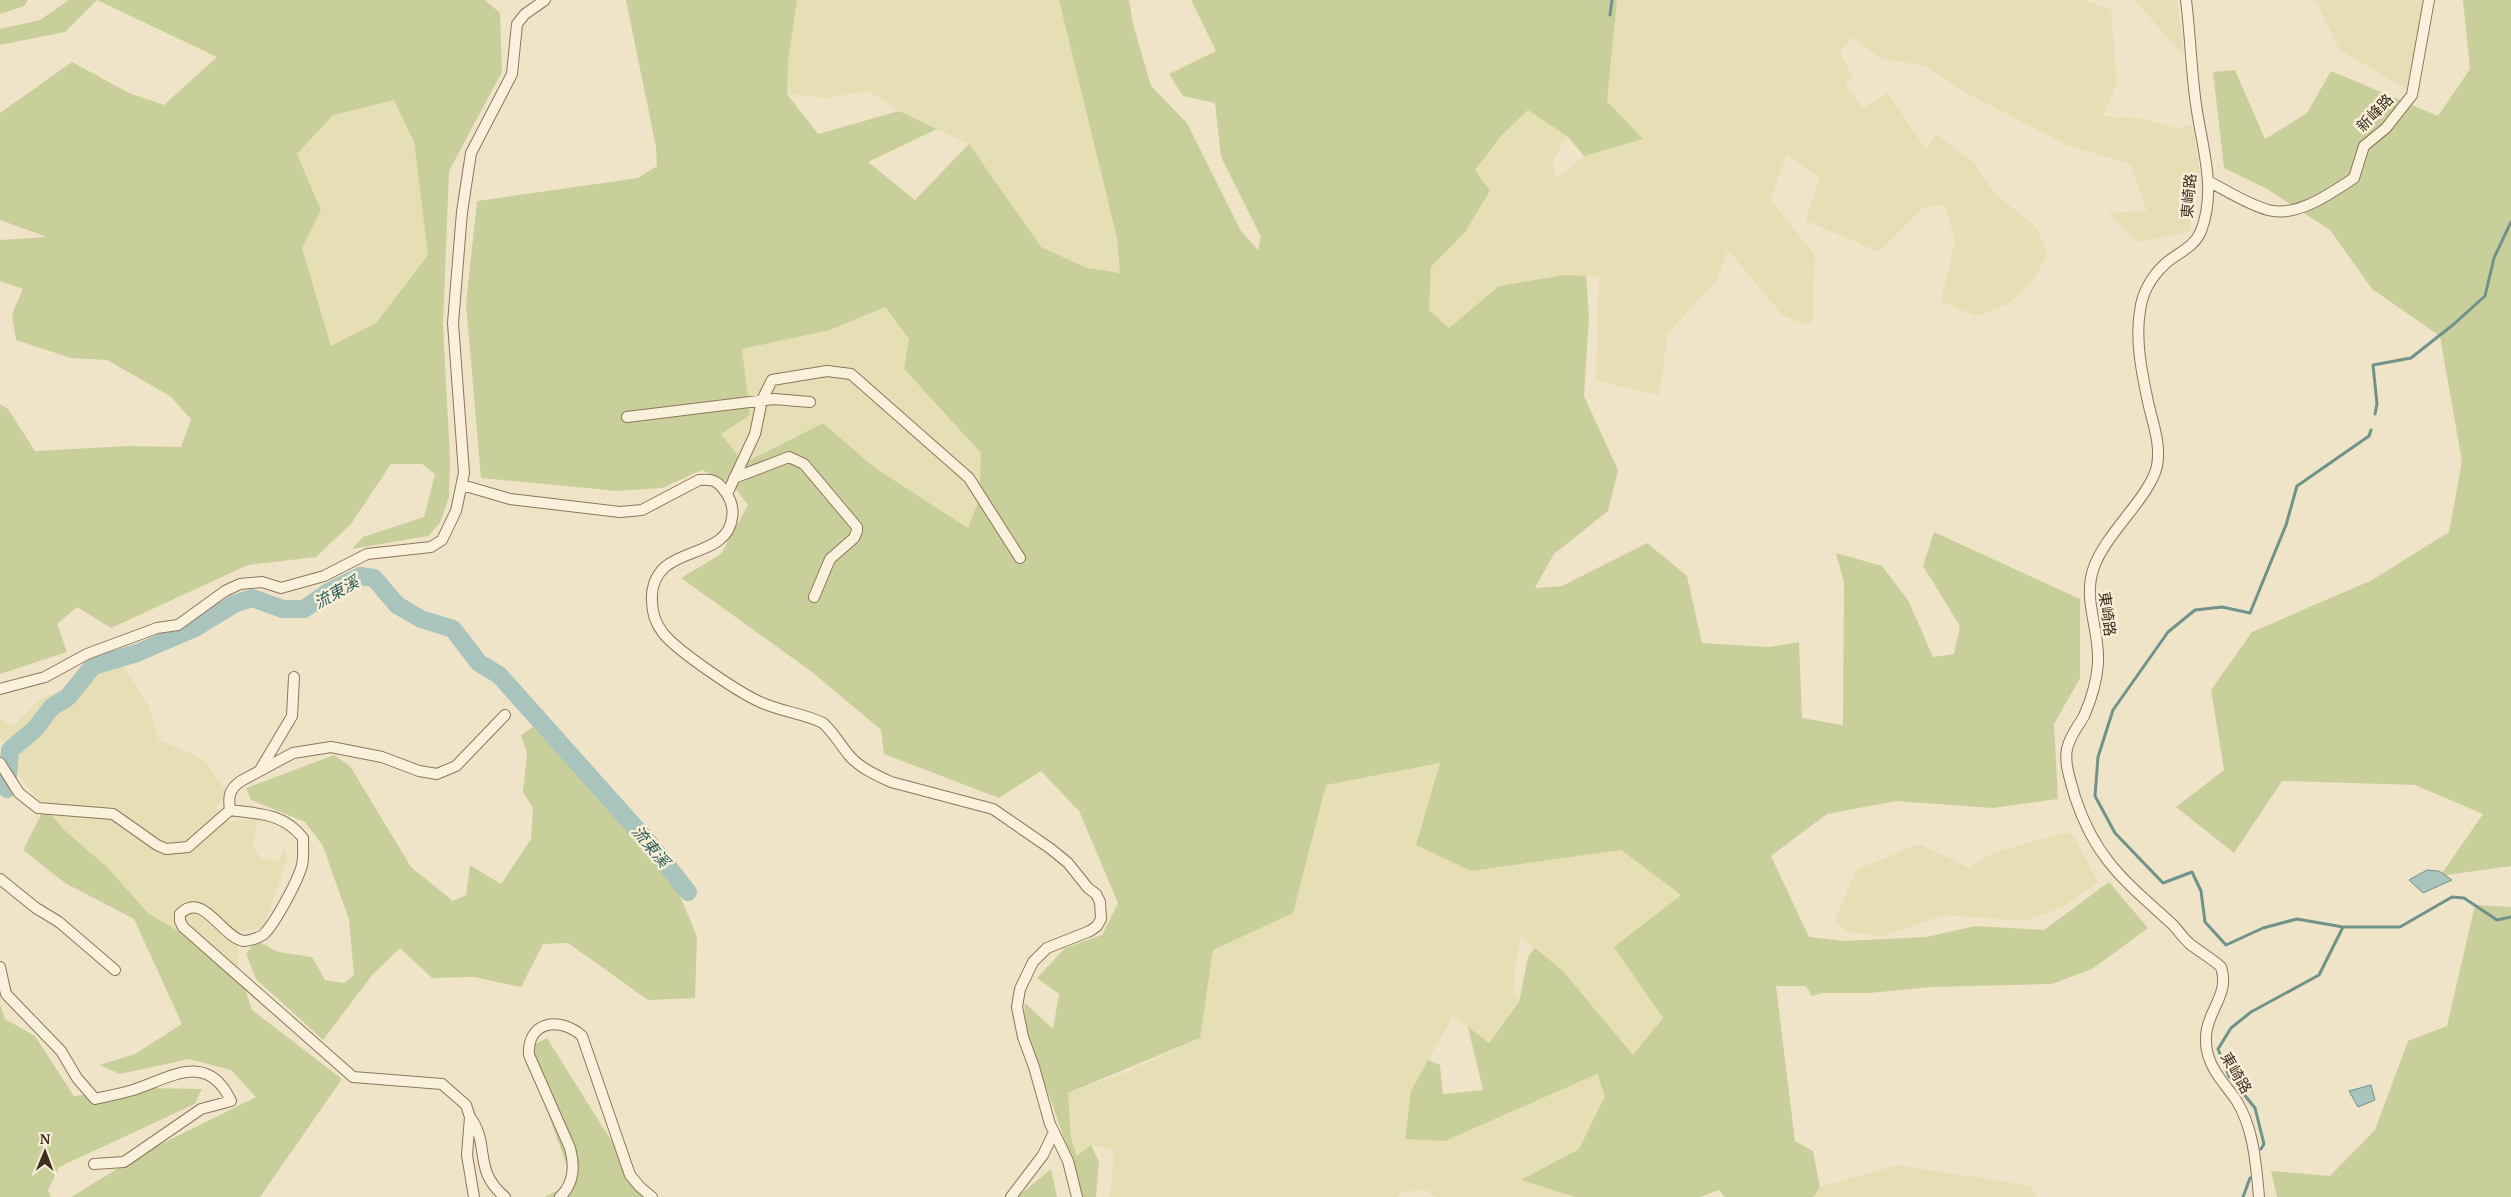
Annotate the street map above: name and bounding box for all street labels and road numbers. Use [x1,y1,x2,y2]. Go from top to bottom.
street label: 新峰路 [2351,89,2397,135]
street label: 東崎路 [2176,173,2200,219]
street label: 東崎路 [2095,590,2121,638]
street label: 東崎路 [2217,1048,2257,1097]

